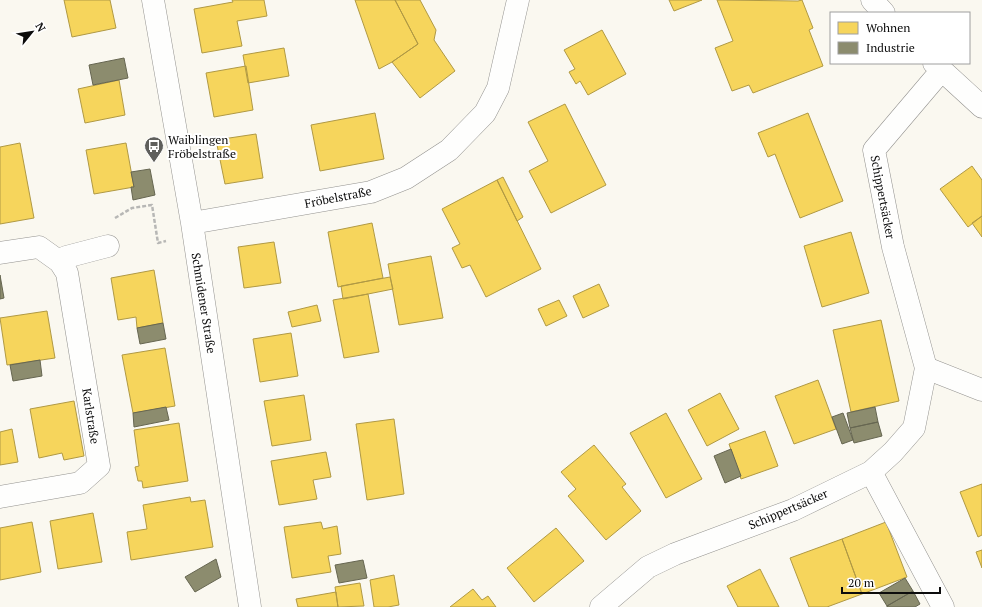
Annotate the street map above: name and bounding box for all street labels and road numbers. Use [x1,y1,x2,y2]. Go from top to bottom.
street label: Schippertsäcker [868,154,899,240]
street label: Fröbelstraße [303,183,373,211]
street label: Schmidener Straße [189,252,219,354]
street label: Karlstraße [79,387,103,445]
street label: Schippertsäcker [746,485,830,532]

